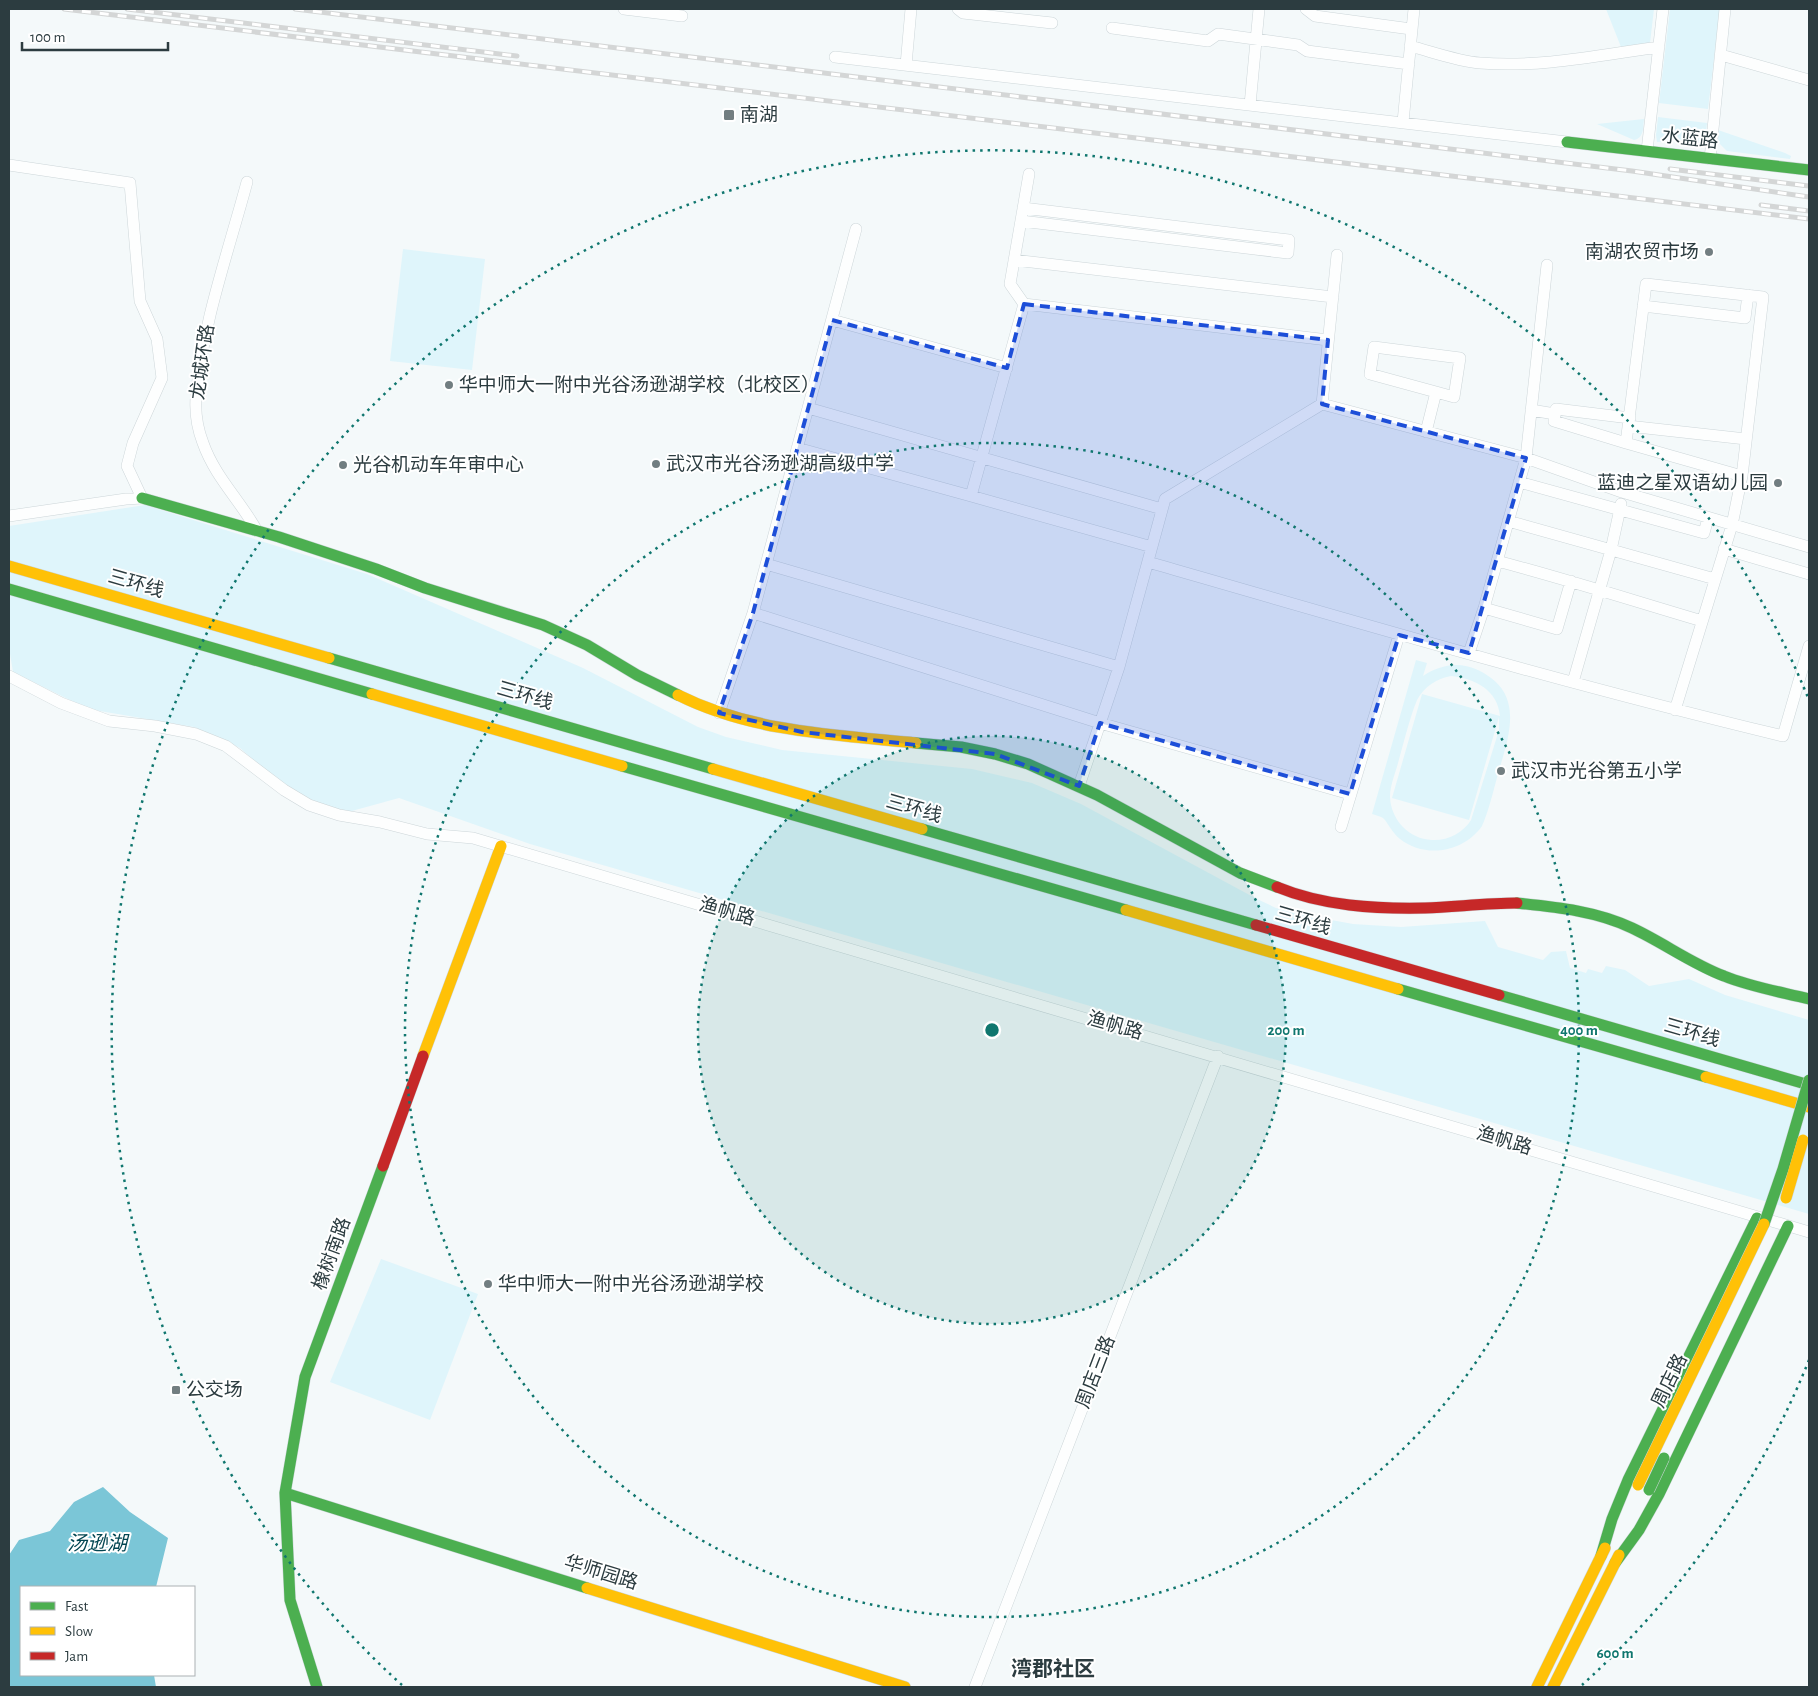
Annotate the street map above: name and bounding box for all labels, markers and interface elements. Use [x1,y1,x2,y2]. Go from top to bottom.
scale bar [22,20,169,52]
text: 100 m [30,30,65,45]
place label: 南湖 [740,105,778,125]
marker: 南湖 [722,108,736,122]
street label: 水蓝路 [1661,125,1720,152]
place label: 南湖农贸市场 [1585,241,1699,262]
marker: 南湖农贸市场 [1703,246,1715,258]
street label: 龙城环路 [187,323,218,401]
place label: 华中师大一附中光谷汤逊湖学校（北校区） [459,374,820,395]
marker: 华中师大一附中光谷汤逊湖学校（北校区） [443,379,455,391]
place label: 武汉市光谷汤逊湖高级中学 [666,453,894,474]
place label: 光谷机动车年审中心 [353,454,524,475]
marker: 武汉市光谷汤逊湖高级中学 [650,458,662,470]
marker: 光谷机动车年审中心 [337,459,349,471]
place label: 蓝迪之星双语幼儿园 [1597,472,1768,493]
marker: 蓝迪之星双语幼儿园 [1772,477,1784,489]
street label: 三环线 [106,566,166,601]
street label: 三环线 [495,678,555,713]
place label: 武汉市光谷第五小学 [1511,760,1682,781]
marker: 武汉市光谷第五小学 [1495,765,1507,777]
street label: 三环线 [884,791,944,826]
street label: 渔帆路 [697,894,757,929]
street label: 三环线 [1273,903,1333,938]
street label: 渔帆路 [1085,1008,1145,1043]
street label: 三环线 [1662,1015,1722,1050]
centre of rings [983,1021,1001,1039]
text: 200 m [1267,1023,1305,1038]
text: 400 m [1560,1023,1598,1038]
street label: 渔帆路 [1474,1123,1534,1158]
street label: 橡树南路 [308,1214,354,1293]
place label: 华中师大一附中光谷汤逊湖学校 [498,1273,764,1294]
marker: 华中师大一附中光谷汤逊湖学校 [482,1278,494,1290]
street label: 周店三路 [1073,1333,1118,1411]
street label: 周店路 [1648,1351,1691,1411]
place label: 公交场 [186,1379,243,1400]
marker: 公交场 [170,1384,182,1396]
water label: 汤逊湖 [67,1533,130,1554]
street label: 华师园路 [562,1552,640,1593]
legend [20,1586,195,1676]
text: Fast [65,1599,89,1614]
text: Slow [65,1624,93,1639]
text: 600 m [1596,1646,1634,1661]
text: Jam [65,1649,88,1664]
district label: 湾郡社区 [1011,1657,1095,1680]

